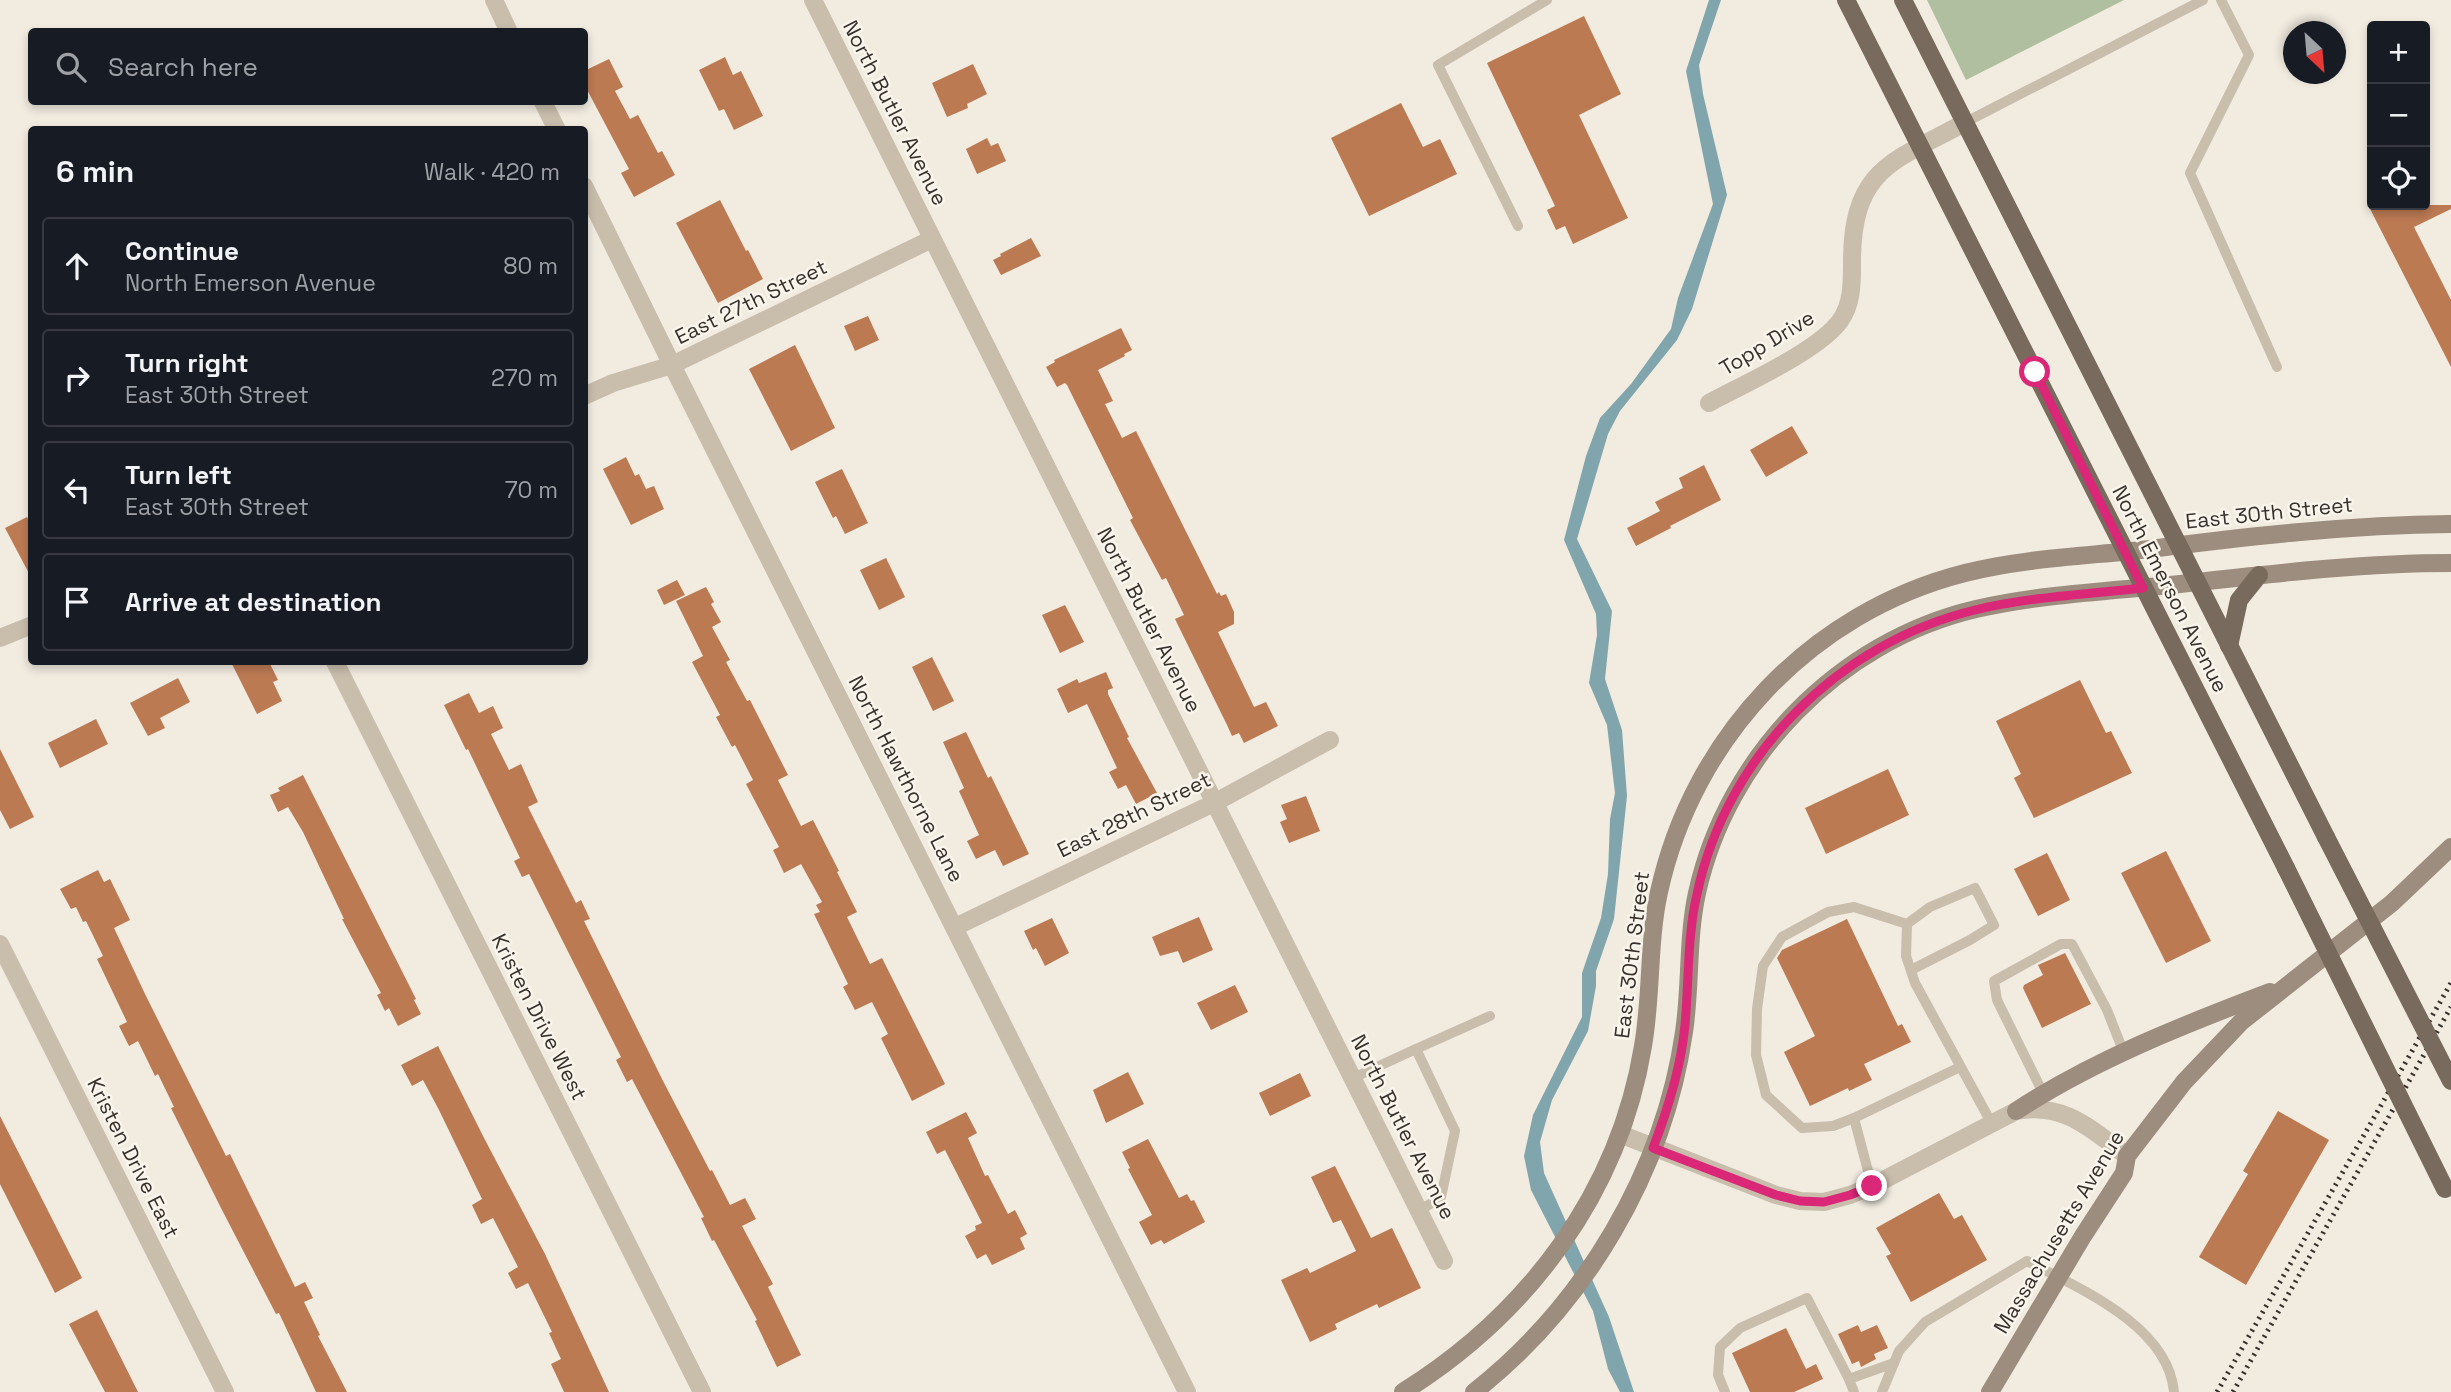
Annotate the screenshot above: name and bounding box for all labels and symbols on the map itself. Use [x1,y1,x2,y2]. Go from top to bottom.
street label: North Butler Avenue [837,16,954,210]
north arrow [2283,21,2346,84]
street label: East 27th Street [670,253,831,350]
street label: Topp Drive [1714,304,1819,381]
route start [2019,356,2050,387]
street label: North Emerson Avenue [2106,481,2234,697]
street label: East 30th Street [2184,490,2354,535]
street label: North Butler Avenue [1091,523,1208,717]
street label: North Hawthorne Lane [843,671,970,887]
street label: East 28th Street [1053,766,1215,863]
street label: East 30th Street [1608,870,1655,1040]
street label: Kristen Drive West [486,929,593,1105]
street label: North Butler Avenue [1345,1030,1462,1224]
street label: Kristen Drive East [81,1073,186,1243]
street label: Massachusetts Avenue [1987,1125,2130,1338]
route end [1856,1170,1887,1201]

